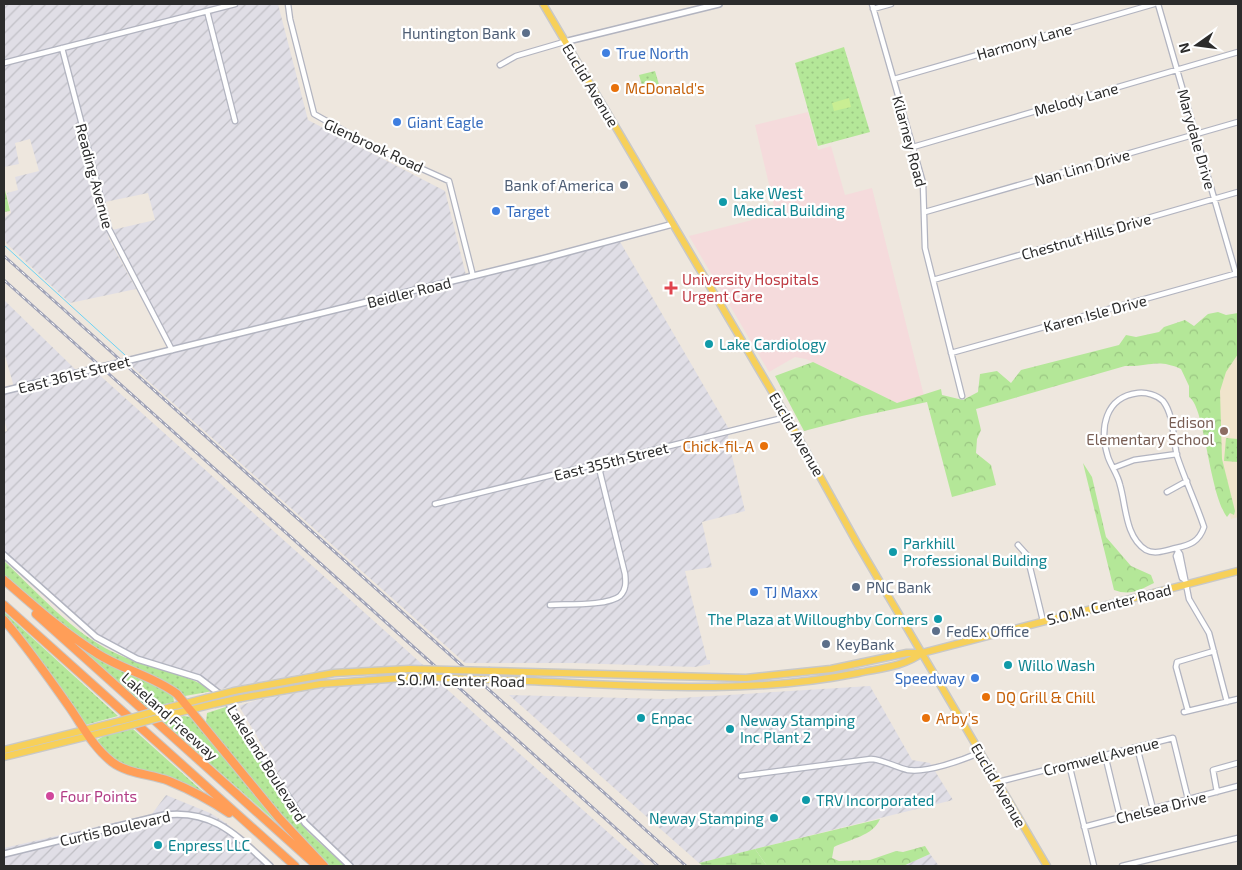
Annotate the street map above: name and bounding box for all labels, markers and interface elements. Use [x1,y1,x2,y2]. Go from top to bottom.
street label: Harmony Lane [974,19,1074,63]
north arrow [1172,20,1222,70]
place label: Huntington Bank [402,24,516,42]
marker: Huntington Bank [520,27,532,39]
street label: Euclid Avenue [559,40,623,130]
text: N [1174,41,1193,55]
place label: True North [616,44,689,62]
marker: True North [600,47,612,59]
street label: Melody Lane [1032,78,1120,120]
place label: McDonald's [625,79,705,97]
marker: McDonald's [609,82,621,94]
street label: Marydale Drive [1174,87,1220,191]
street label: Kilarney Road [889,94,931,188]
place label: Giant Eagle [407,113,484,131]
street label: Glenbrook Road [322,114,426,176]
marker: Giant Eagle [391,116,403,128]
street label: Reading Avenue [72,121,118,231]
street label: Nan Linn Drive [1032,145,1132,189]
place label: Bank of America [504,176,614,194]
marker: Bank of America [618,179,630,191]
place label: Lake West Medical Building [733,184,846,219]
marker: Lake West Medical Building [717,196,729,208]
place label: Target [506,202,550,220]
marker: Target [490,205,502,217]
street label: Chestnut Hills Drive [1019,209,1153,263]
place label: University Hospitals Urgent Care [682,270,819,305]
street label: Beidler Road [365,273,453,311]
marker: University Hospitals Urgent Care [664,281,678,295]
street label: Karen Isle Drive [1041,291,1149,335]
place label: Lake Cardiology [719,335,827,353]
marker: Lake Cardiology [703,338,715,350]
street label: East 361st Street [16,351,132,397]
street label: Euclid Avenue [766,389,828,479]
place label: Edison Elementary School [1086,413,1215,448]
marker: Edison Elementary School [1218,425,1230,437]
place label: Chick-fil-A [682,437,755,455]
street label: East 355th Street [552,438,670,484]
marker: Chick-fil-A [758,440,770,452]
place label: Parkhill Professional Building [903,534,1048,569]
marker: Parkhill Professional Building [887,546,899,558]
place label: PNC Bank [866,578,932,596]
street label: S.O.M. Center Road [1045,580,1173,628]
marker: PNC Bank [850,581,862,593]
place label: TJ Maxx [764,583,818,601]
marker: TJ Maxx [748,586,760,598]
place label: The Plaza at Willoughby Corners [707,610,928,628]
marker: The Plaza at Willoughby Corners [932,613,944,625]
place label: FedEx Office [946,622,1029,640]
marker: FedEx Office [930,625,942,637]
place label: KeyBank [836,635,895,653]
marker: KeyBank [820,638,832,650]
place label: Willo Wash [1018,656,1095,674]
marker: Willo Wash [1002,659,1014,671]
street label: Lakeland Freeway [118,668,222,764]
place label: Speedway [895,669,965,687]
street label: S.O.M. Center Road [397,670,525,690]
marker: Speedway [969,672,981,684]
place label: DQ Grill & Chill [996,688,1096,707]
marker: DQ Grill & Chill [980,691,992,703]
street label: Lakeland Boulevard [224,701,310,825]
place label: Enpac [651,709,692,727]
place label: Arby's [936,709,979,727]
place label: Neway Stamping Inc Plant 2 [740,711,856,746]
marker: Enpac [635,712,647,724]
marker: Arby's [920,712,932,724]
marker: Neway Stamping Inc Plant 2 [724,723,736,735]
street label: Cromwell Avenue [1041,733,1161,779]
street label: Euclid Avenue [968,740,1030,830]
place label: Four Points [60,787,137,805]
street label: Chelsea Drive [1114,787,1208,827]
marker: Four Points [44,790,56,802]
place label: TRV Incorporated [816,791,934,809]
marker: TRV Incorporated [800,794,812,806]
street label: Curtis Boulevard [58,807,172,849]
place label: Neway Stamping [649,809,765,827]
marker: Neway Stamping [768,812,780,824]
place label: Enpress LLC [168,836,250,854]
marker: Enpress LLC [152,839,164,851]

